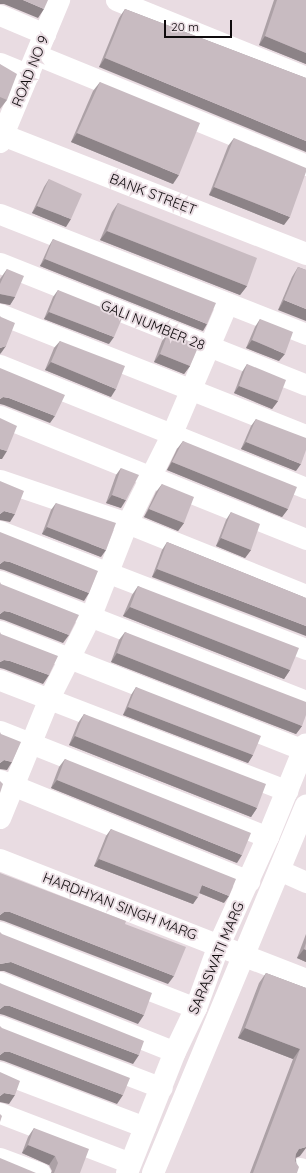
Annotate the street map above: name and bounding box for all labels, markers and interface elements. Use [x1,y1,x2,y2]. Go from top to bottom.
scale bar [166,12,234,38]
text: 20 m [171,19,199,34]
street label: ROAD NO 9 [8,33,52,109]
street label: BANK STREET [107,170,199,218]
street label: GALI NUMBER 28 [98,296,208,354]
street label: HARDHYAN SINGH MARG [41,869,199,943]
street label: SARASWATI MARG [185,899,247,1017]

